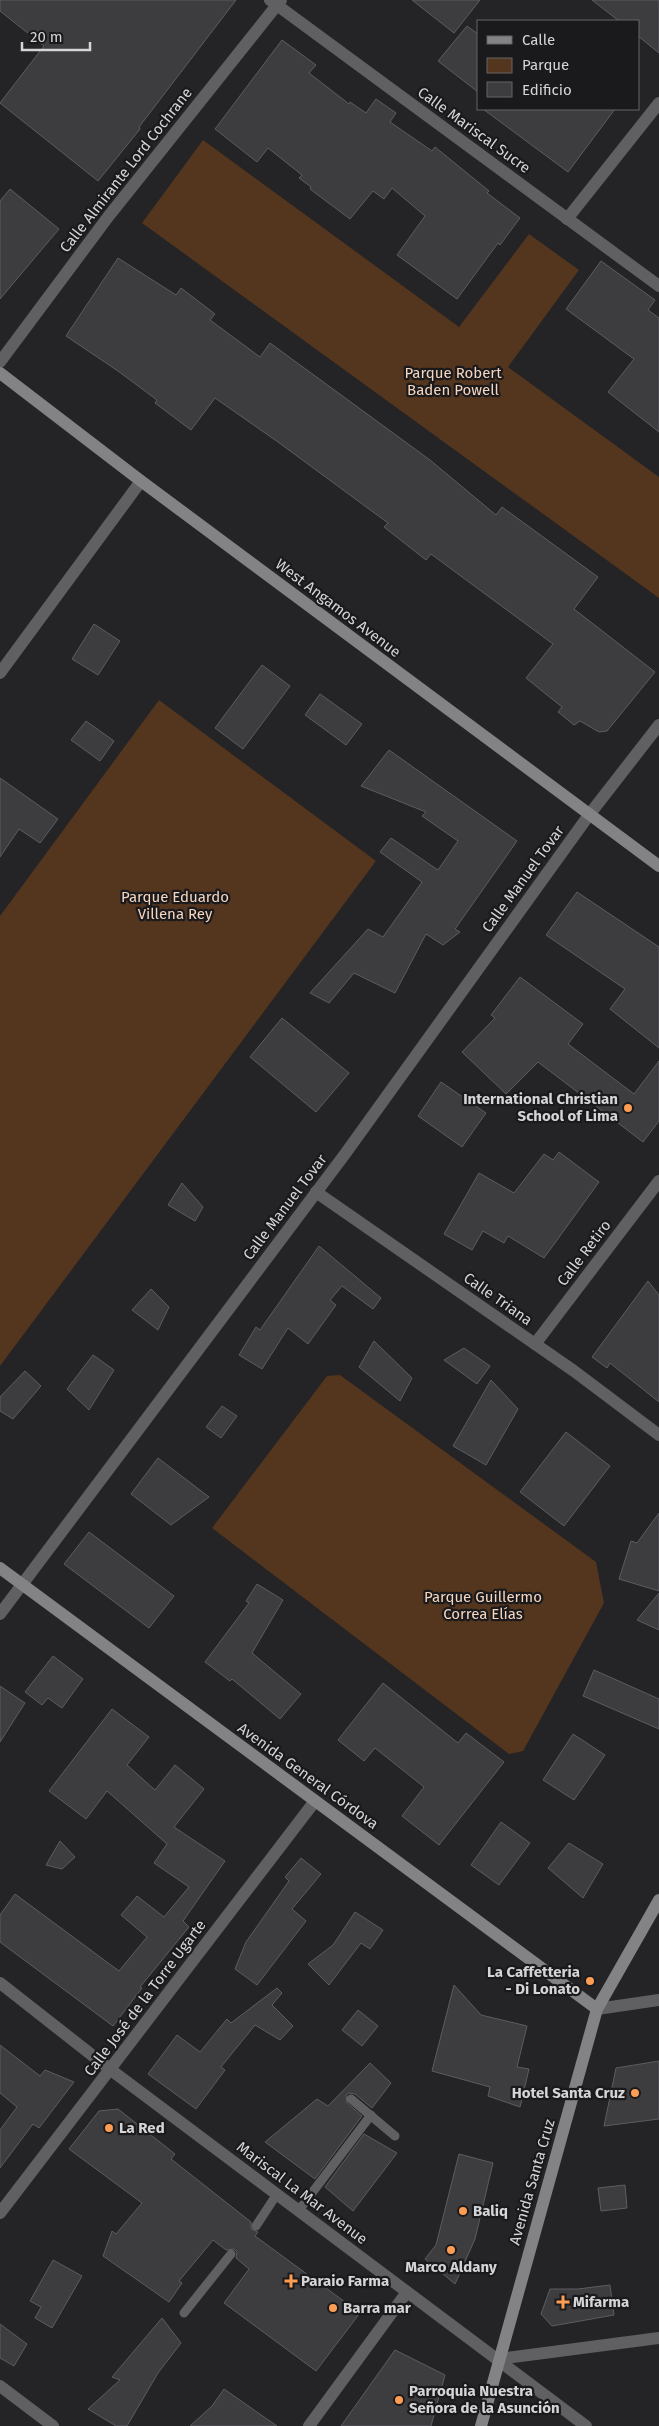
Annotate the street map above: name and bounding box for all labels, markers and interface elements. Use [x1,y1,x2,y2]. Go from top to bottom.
scale bar [22,20,90,52]
legend [477,20,639,110]
text: 20 m [30,28,63,46]
text: Calle [522,31,555,49]
text: Parque [522,56,569,74]
text: Edificio [522,81,572,99]
street label: Calle Mariscal Sucre [414,83,534,177]
street label: Calle Almirante Lord Cochrane [56,84,196,256]
park label: Parque Robert Baden Powell [404,364,502,399]
street label: West Angamos Avenue [272,555,404,661]
street label: Calle Manuel Tovar [478,822,568,936]
park label: Parque Eduardo Villena Rey [121,888,229,923]
place label: International Christian School of Lima [463,1090,618,1125]
marker: International Christian School of Lima [622,1102,634,1114]
street label: Calle Manuel Tovar [239,1150,331,1263]
street label: Calle Retiro [553,1216,615,1290]
street label: Calle Triana [460,1269,536,1329]
park label: Parque Guillermo Correa Elías [424,1588,542,1623]
street label: Avenida General Córdova [234,1719,382,1833]
street label: Calle José de la Torre Ugarte [80,1916,210,2080]
place label: La Caffetteria - Di Lonato [487,1963,580,1998]
marker: La Caffetteria - Di Lonato [584,1975,596,1987]
place label: Hotel Santa Cruz [512,2084,625,2102]
marker: Hotel Santa Cruz [629,2087,641,2099]
street label: Avenida Santa Cruz [505,2117,559,2247]
place label: La Red [119,2119,165,2137]
marker: La Red [103,2122,115,2134]
street label: Mariscal La Mar Avenue [233,2138,371,2248]
place label: Baliq [473,2202,508,2220]
marker: Baliq [457,2205,469,2217]
marker: Marco Aldany [445,2244,457,2256]
place label: Marco Aldany [405,2258,497,2276]
place label: Paraio Farma [301,2272,389,2290]
marker: Paraio Farma [285,2275,297,2287]
place label: Mifarma [573,2293,629,2311]
marker: Mifarma [557,2296,569,2308]
place label: Barra mar [343,2299,412,2317]
marker: Barra mar [327,2302,339,2314]
place label: Parroquia Nuestra Señora de la Asunción [409,2382,560,2417]
marker: Parroquia Nuestra Señora de la Asunción [393,2394,405,2406]

